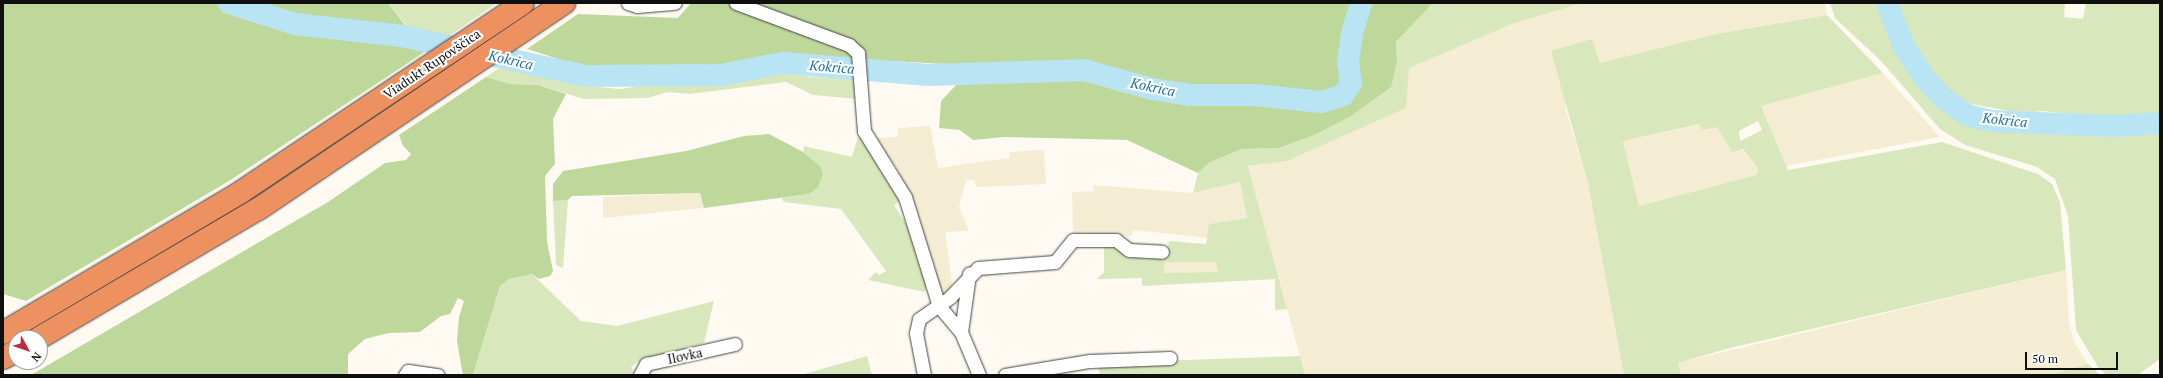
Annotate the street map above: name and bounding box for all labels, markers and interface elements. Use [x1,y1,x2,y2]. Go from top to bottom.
street label: Viadukt Rupovščica [381,26,483,102]
water label: Kokrica [487,47,535,73]
water label: Kokrica [809,57,855,77]
water label: Kokrica [1129,74,1177,100]
water label: Kokrica [1982,109,2028,131]
north arrow [8,330,48,370]
scale bar [2027,344,2120,370]
street label: Ilovka [666,345,704,367]
text: N [28,349,44,365]
text: 50 m [2032,351,2058,366]

